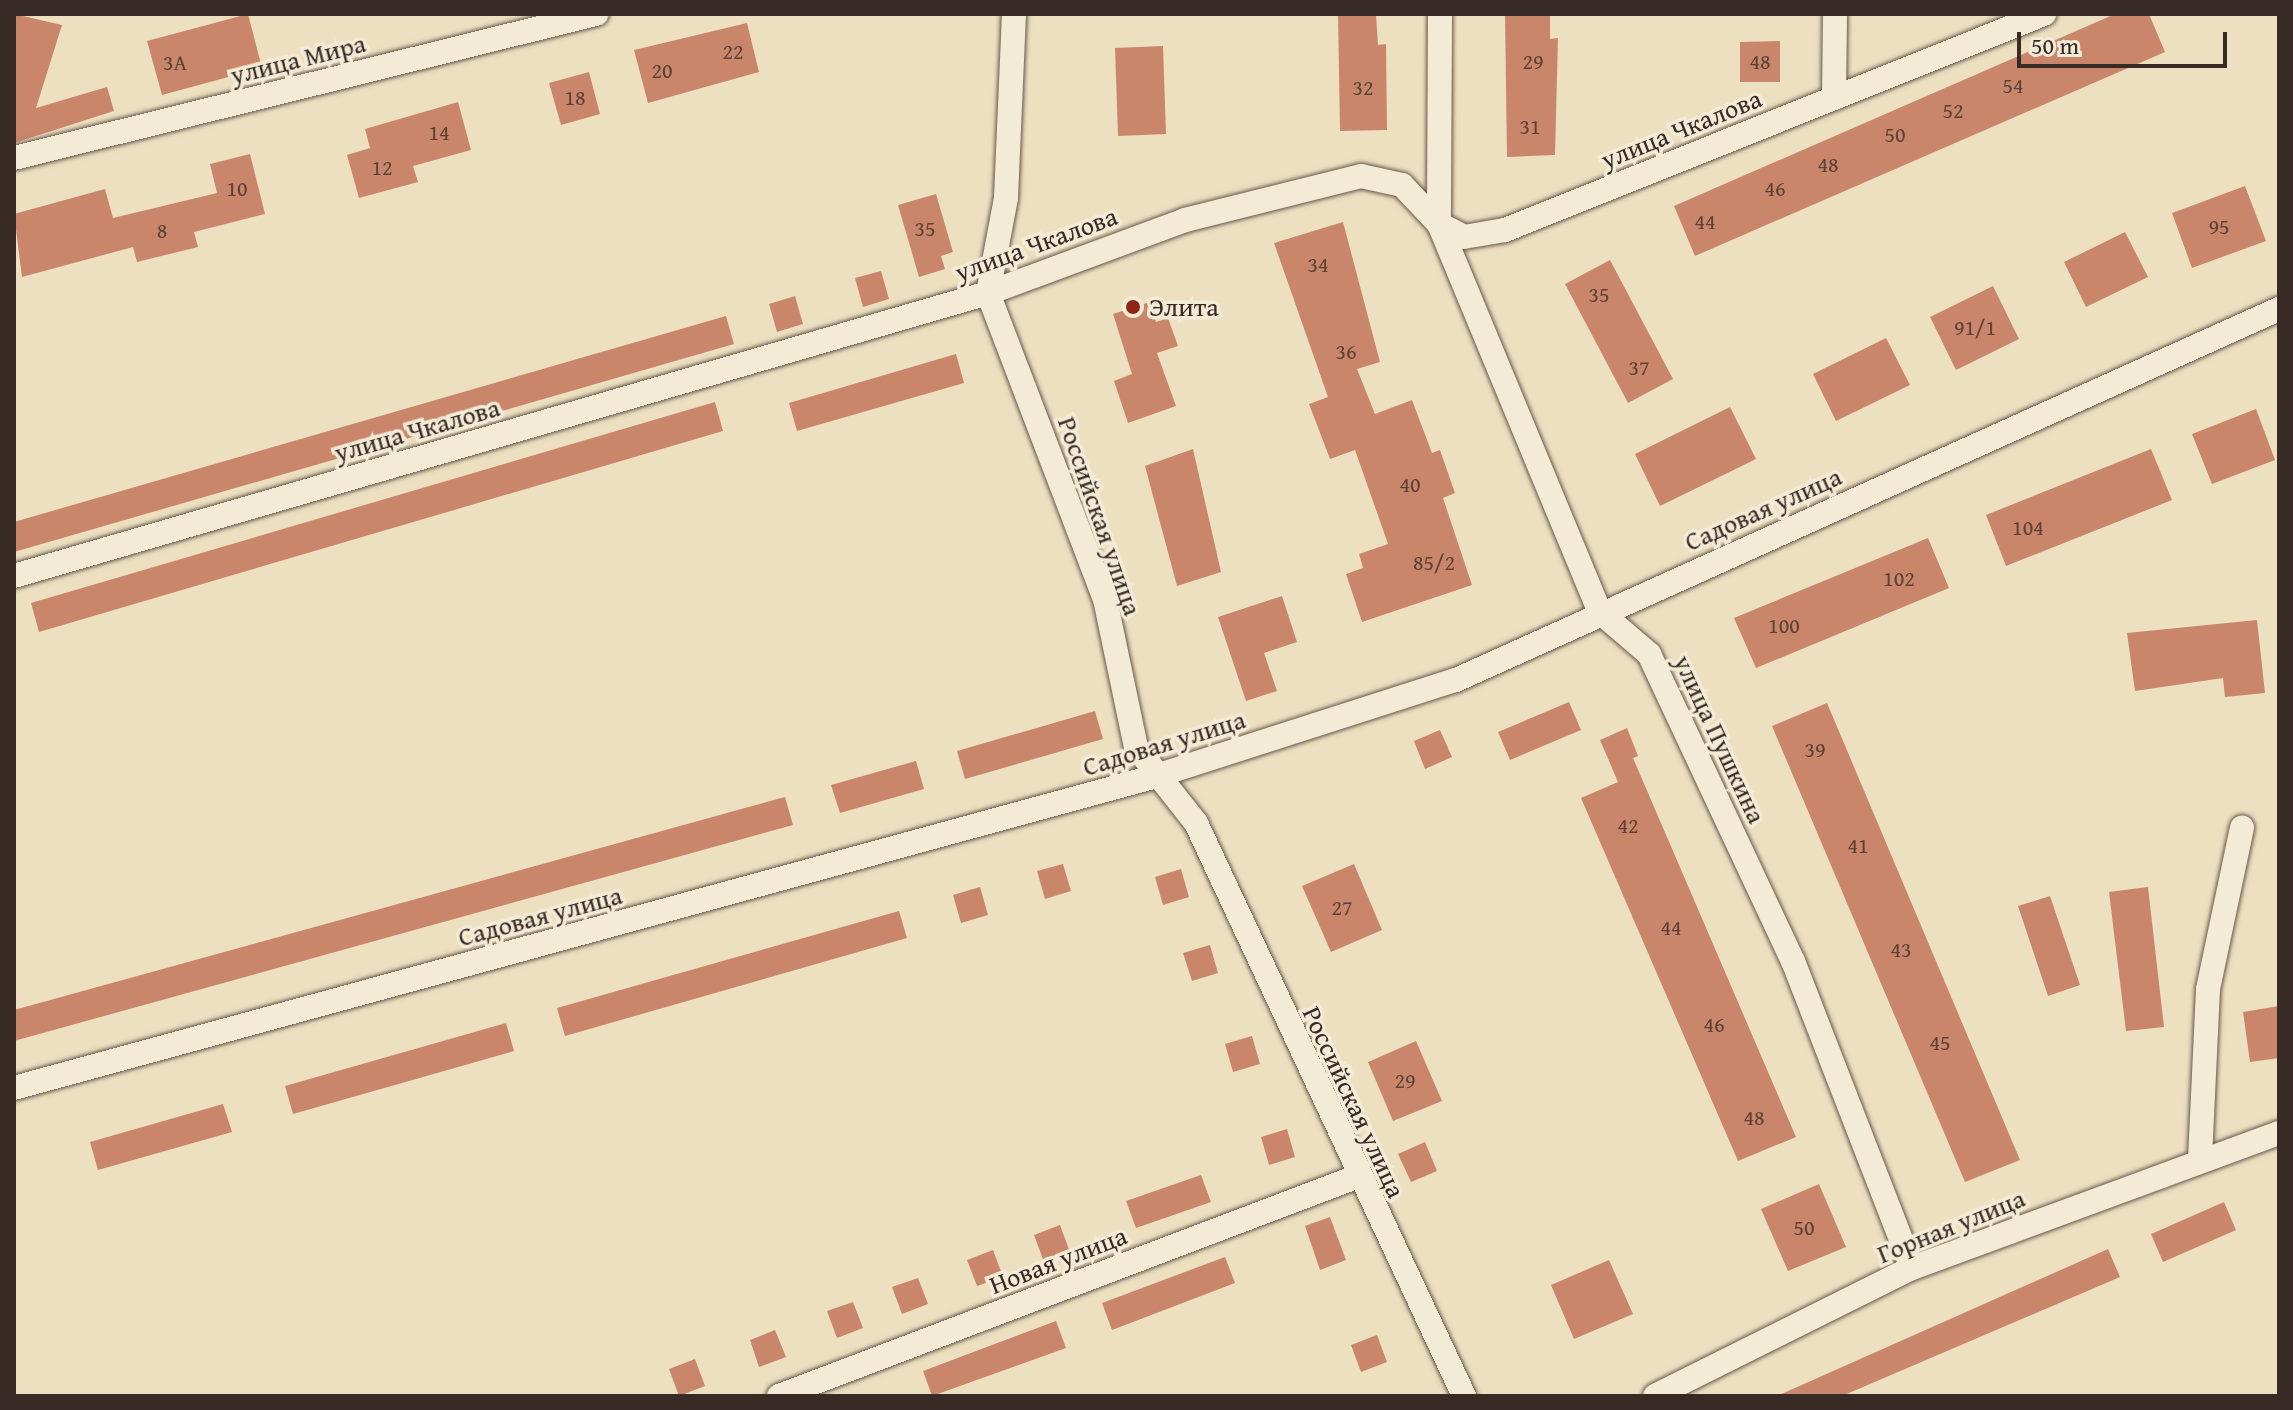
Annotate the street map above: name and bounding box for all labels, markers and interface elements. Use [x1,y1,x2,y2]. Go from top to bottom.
scale bar [2021,16,2231,66]
street label: улица Мира [227,27,369,91]
text: 50 m [2031,28,2079,63]
house number: 22 [722,39,744,65]
house number: 29 [1522,49,1544,75]
house number: 48 [1749,49,1771,75]
house number: 3A [163,50,187,76]
house number: 20 [651,58,673,84]
house number: 54 [2002,73,2024,99]
house number: 32 [1352,75,1374,101]
street label: улица Чкалова [1596,83,1766,175]
house number: 18 [564,85,586,111]
house number: 52 [1942,98,1964,124]
house number: 31 [1519,114,1541,140]
house number: 14 [428,120,450,146]
house number: 50 [1884,122,1906,148]
house number: 48 [1817,152,1839,178]
house number: 12 [371,155,393,181]
house number: 10 [226,176,248,202]
house number: 46 [1764,176,1786,202]
street label: улица Чкалова [951,200,1121,288]
house number: 44 [1694,209,1716,235]
house number: 95 [2208,214,2230,240]
house number: 35 [914,216,936,242]
house number: 8 [157,218,167,244]
house number: 34 [1307,252,1329,278]
house number: 35 [1588,282,1610,308]
place label: Элита [1149,291,1219,323]
marker: Элита [1124,298,1142,316]
house number: 91/1 [1954,315,1996,341]
house number: 36 [1335,339,1357,365]
house number: 37 [1628,355,1650,381]
street label: улица Чкалова [331,392,503,468]
street label: Российская улица [1051,413,1149,619]
street label: Садовая улица [1680,461,1846,557]
house number: 40 [1399,472,1421,498]
house number: 104 [2012,515,2044,541]
house number: 85/2 [1413,550,1455,576]
house number: 102 [1883,566,1915,592]
house number: 100 [1768,613,1800,639]
street label: улица Пушкина [1667,650,1773,828]
street label: Садовая улица [1079,704,1249,782]
house number: 39 [1804,737,1826,763]
house number: 42 [1617,813,1639,839]
house number: 41 [1847,833,1869,859]
street label: Садовая улица [455,879,625,953]
house number: 27 [1331,895,1353,921]
house number: 44 [1660,915,1682,941]
house number: 43 [1890,937,1912,963]
street label: Российская улица [1296,1001,1412,1203]
house number: 46 [1703,1012,1725,1038]
house number: 45 [1929,1030,1951,1056]
house number: 29 [1394,1068,1416,1094]
house number: 48 [1743,1105,1765,1131]
street label: Горная улица [1873,1182,2029,1270]
house number: 50 [1793,1215,1815,1241]
street label: Новая улица [985,1220,1131,1300]

